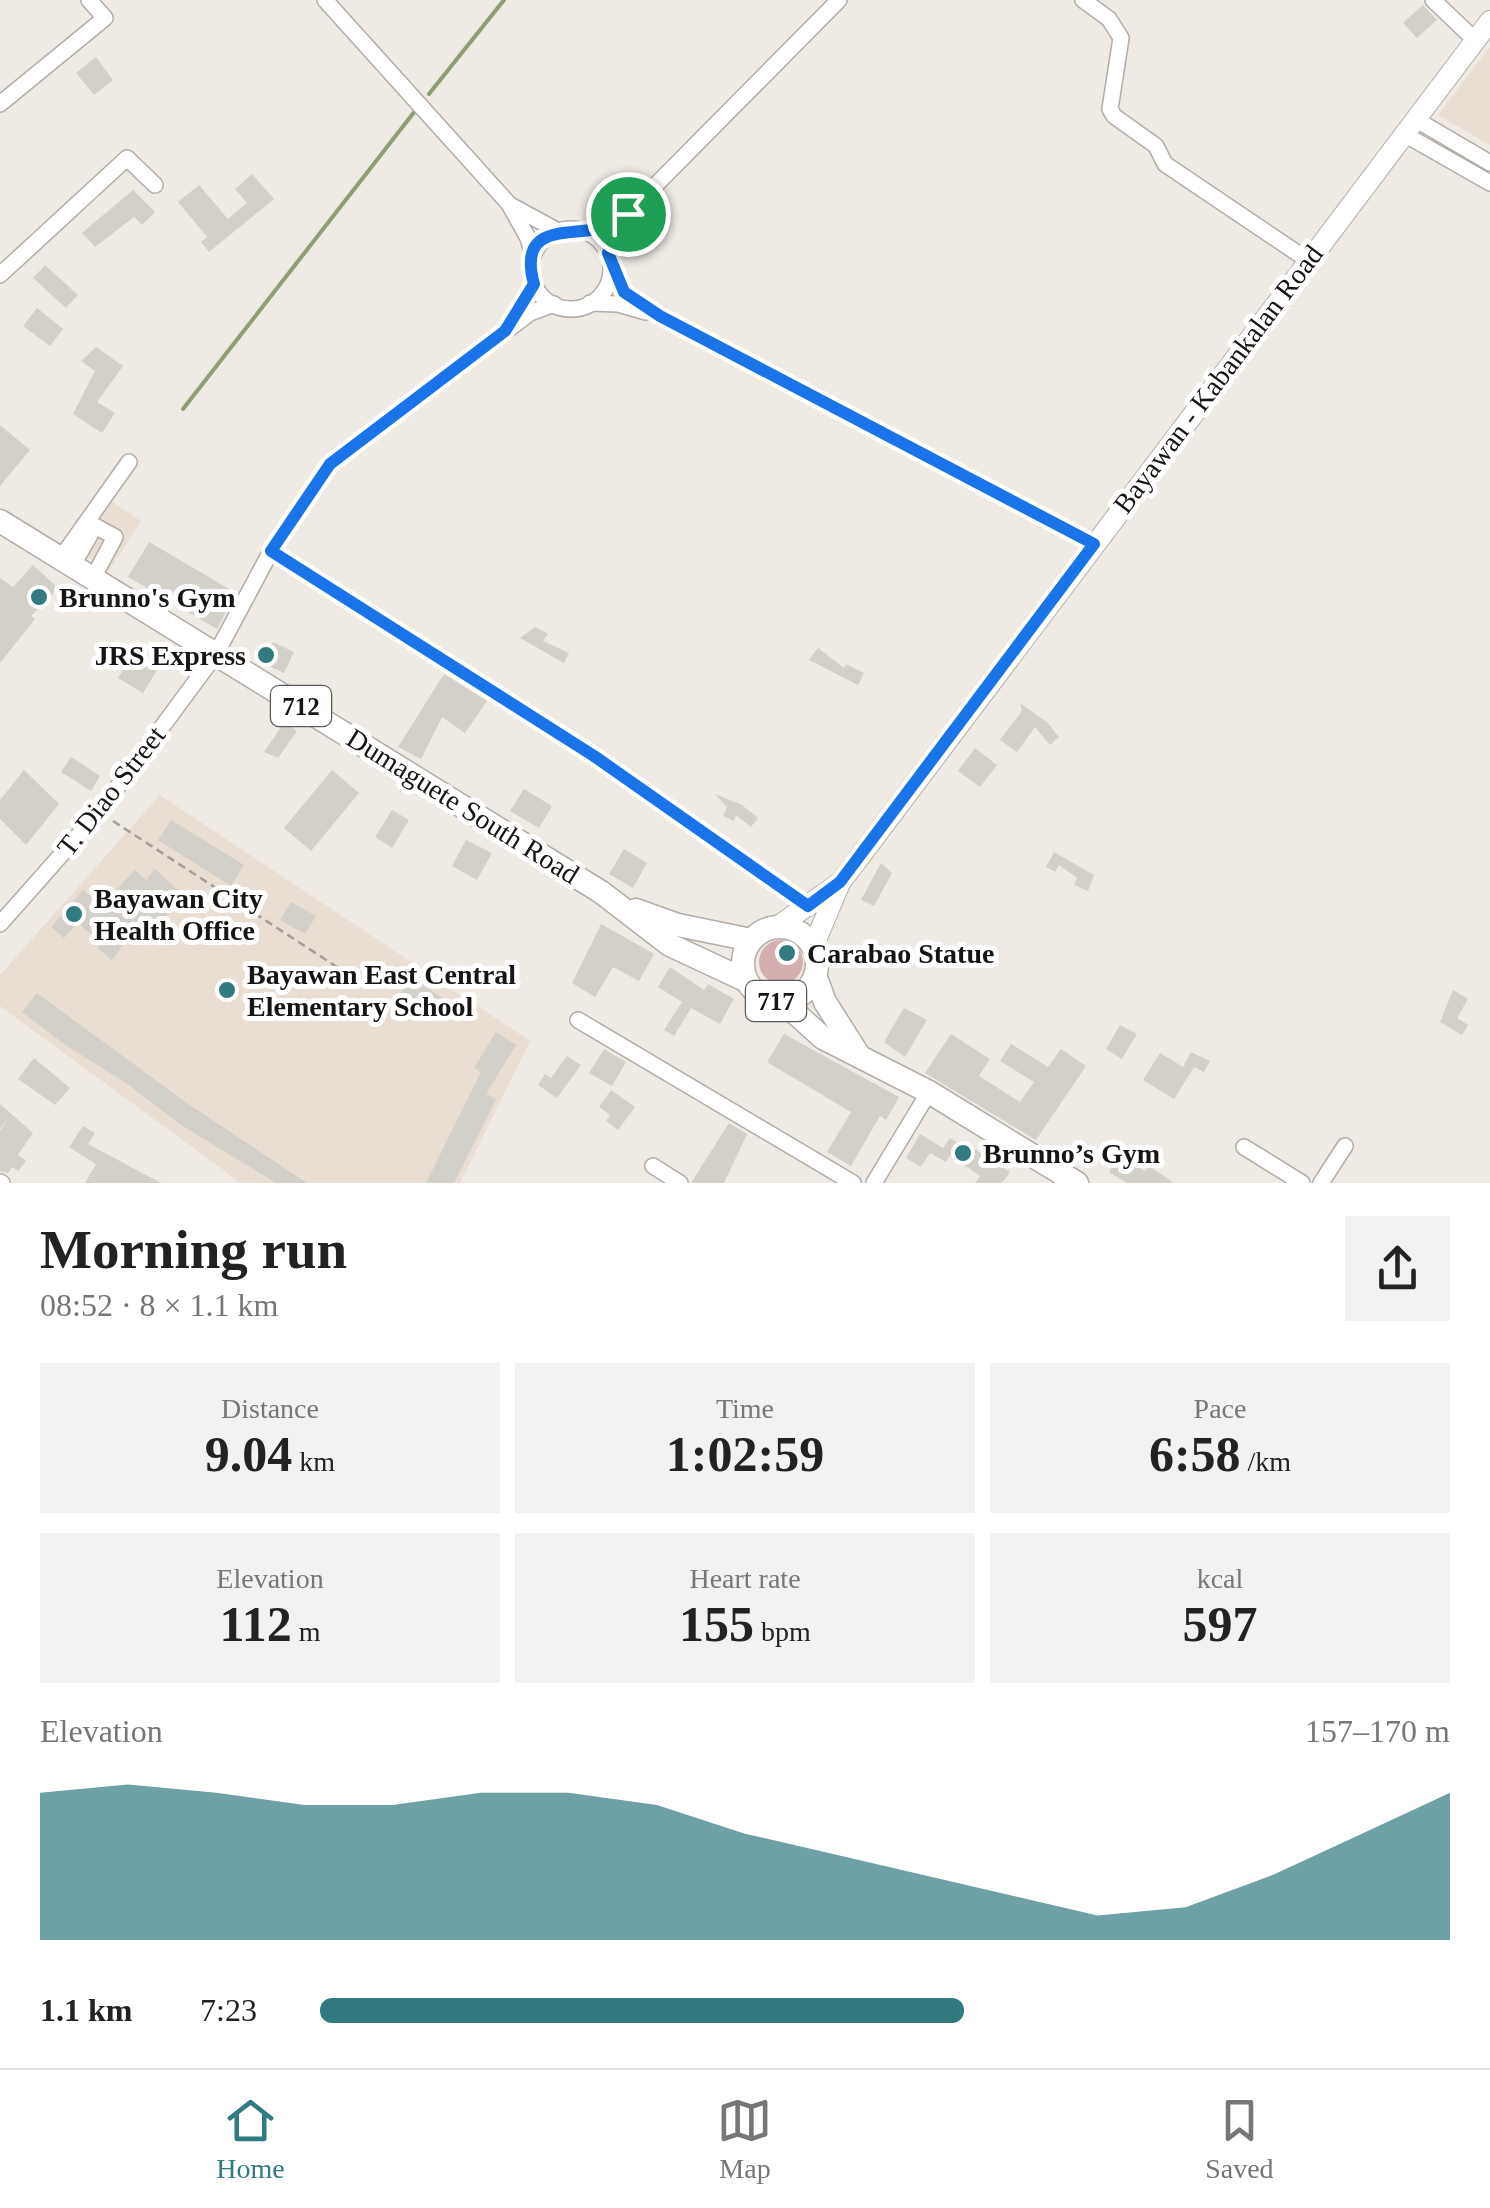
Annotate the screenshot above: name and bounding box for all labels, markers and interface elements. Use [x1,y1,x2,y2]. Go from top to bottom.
pin [586,172,671,257]
icon: arrive [601,187,656,242]
street label: Bayawan - Kabankalan Road [1107,239,1329,519]
place label: Brunno's Gym [59,582,236,613]
marker: Brunno's Gym [28,586,50,608]
place label: JRS Express [95,640,246,671]
marker: JRS Express [255,644,277,666]
road number: 712 [271,686,331,726]
street label: T. Diao Street [51,720,171,862]
street label: Dumaguete South Road [341,722,585,890]
place label: Bayawan City Health Office [94,883,263,946]
marker: Bayawan City Health Office [63,903,85,925]
place label: Carabao Statue [807,938,994,969]
marker: Carabao Statue [776,942,798,964]
place label: Bayawan East Central Elementary School [247,959,516,1022]
marker: Bayawan East Central Elementary School [216,979,238,1001]
road number: 717 [746,981,806,1021]
place label: Brunno’s Gym [983,1138,1160,1169]
marker: Brunno’s Gym [952,1142,974,1164]
button: share [1345,1216,1450,1321]
text: Morning run [40,1219,347,1280]
text: 08:52 · 8 × 1.1 km [40,1287,278,1323]
text: Distance [221,1393,319,1424]
text: Time [716,1393,774,1424]
text: Pace [1194,1393,1246,1424]
text: 9.04 [205,1426,292,1482]
text: 1:02:59 [666,1426,824,1482]
text: 6:58 [1149,1426,1241,1482]
text: km [292,1446,335,1477]
text: /km [1241,1446,1291,1477]
text: Elevation [216,1563,324,1594]
text: Heart rate [689,1563,801,1594]
text: kcal [1197,1563,1243,1594]
text: 112 [219,1596,292,1652]
text: 155 [679,1596,754,1652]
text: 597 [1183,1596,1258,1652]
text: m [292,1616,321,1647]
text: bpm [754,1616,811,1647]
text: Elevation [40,1713,163,1749]
text: 157–170 m [1305,1713,1450,1749]
text: 1.1 km [40,1992,132,2028]
text: 7:23 [200,1992,257,2028]
tab: Home [216,2093,285,2185]
tab: Map [717,2093,772,2185]
tab: Saved [1205,2093,1274,2185]

